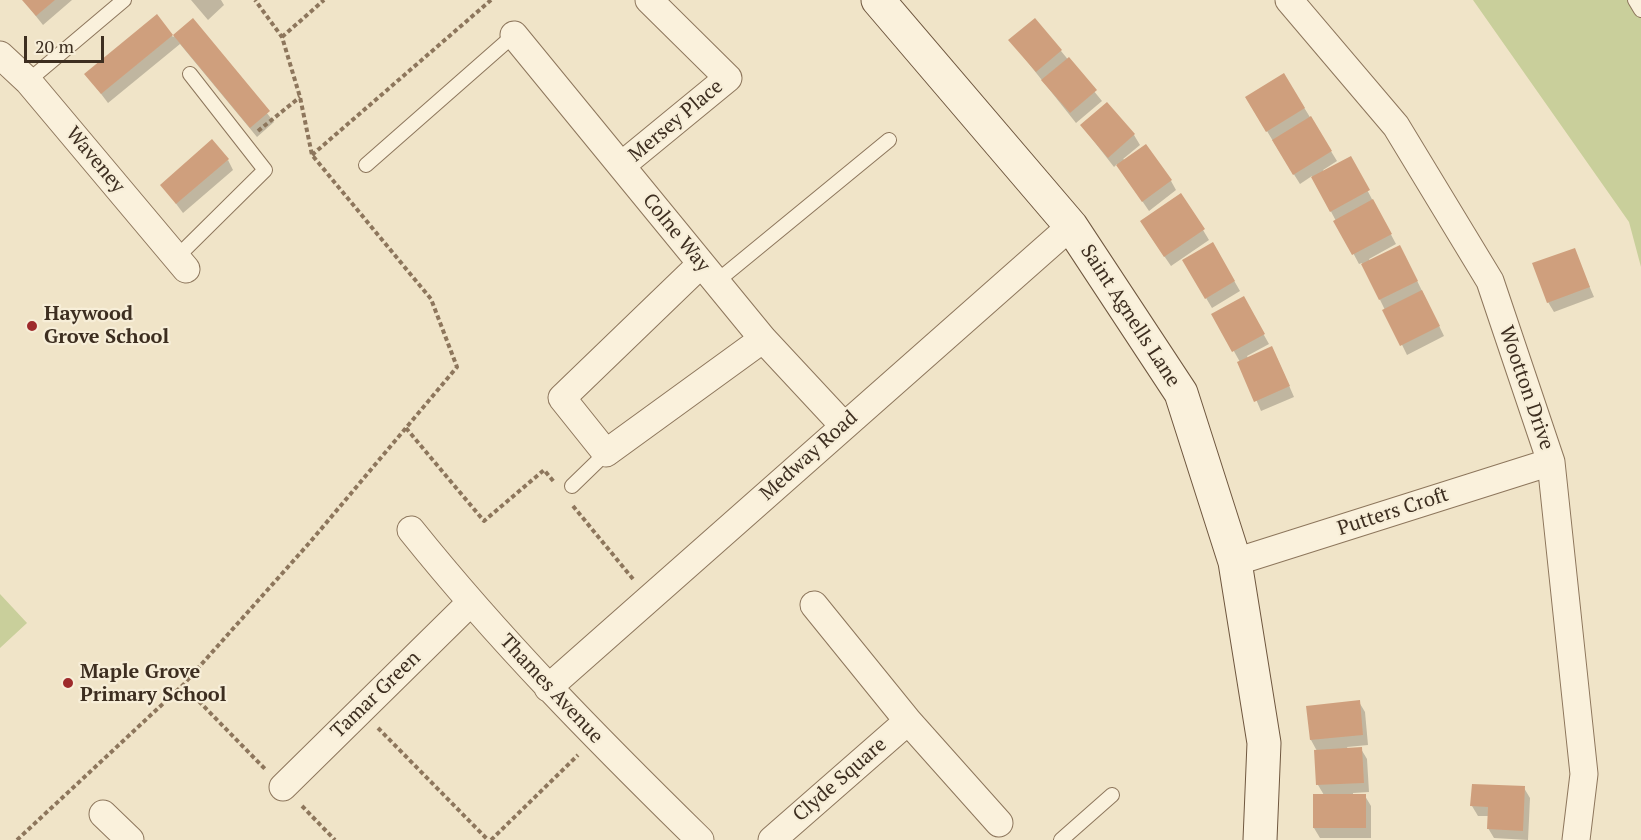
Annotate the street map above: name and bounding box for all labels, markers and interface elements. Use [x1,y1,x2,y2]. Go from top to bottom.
scale bar [27,24,106,62]
text: 20 m [35,34,74,58]
street label: Mersey Place [624,75,728,167]
street label: Waveney [60,122,130,198]
street label: Colne Way [637,189,715,277]
street label: Saint Agnells Lane [1075,240,1185,392]
place label: Haywood Grove School [44,302,169,349]
marker: Haywood Grove School [25,319,39,333]
street label: Wootton Drive [1494,323,1558,453]
street label: Medway Road [755,406,863,506]
street label: Putters Croft [1335,483,1451,541]
street label: Thames Avenue [494,629,608,749]
street label: Tamar Green [326,646,426,744]
place label: Maple Grove Primary School [80,660,226,707]
marker: Maple Grove Primary School [61,676,75,690]
street label: Clyde Square [788,733,892,827]

